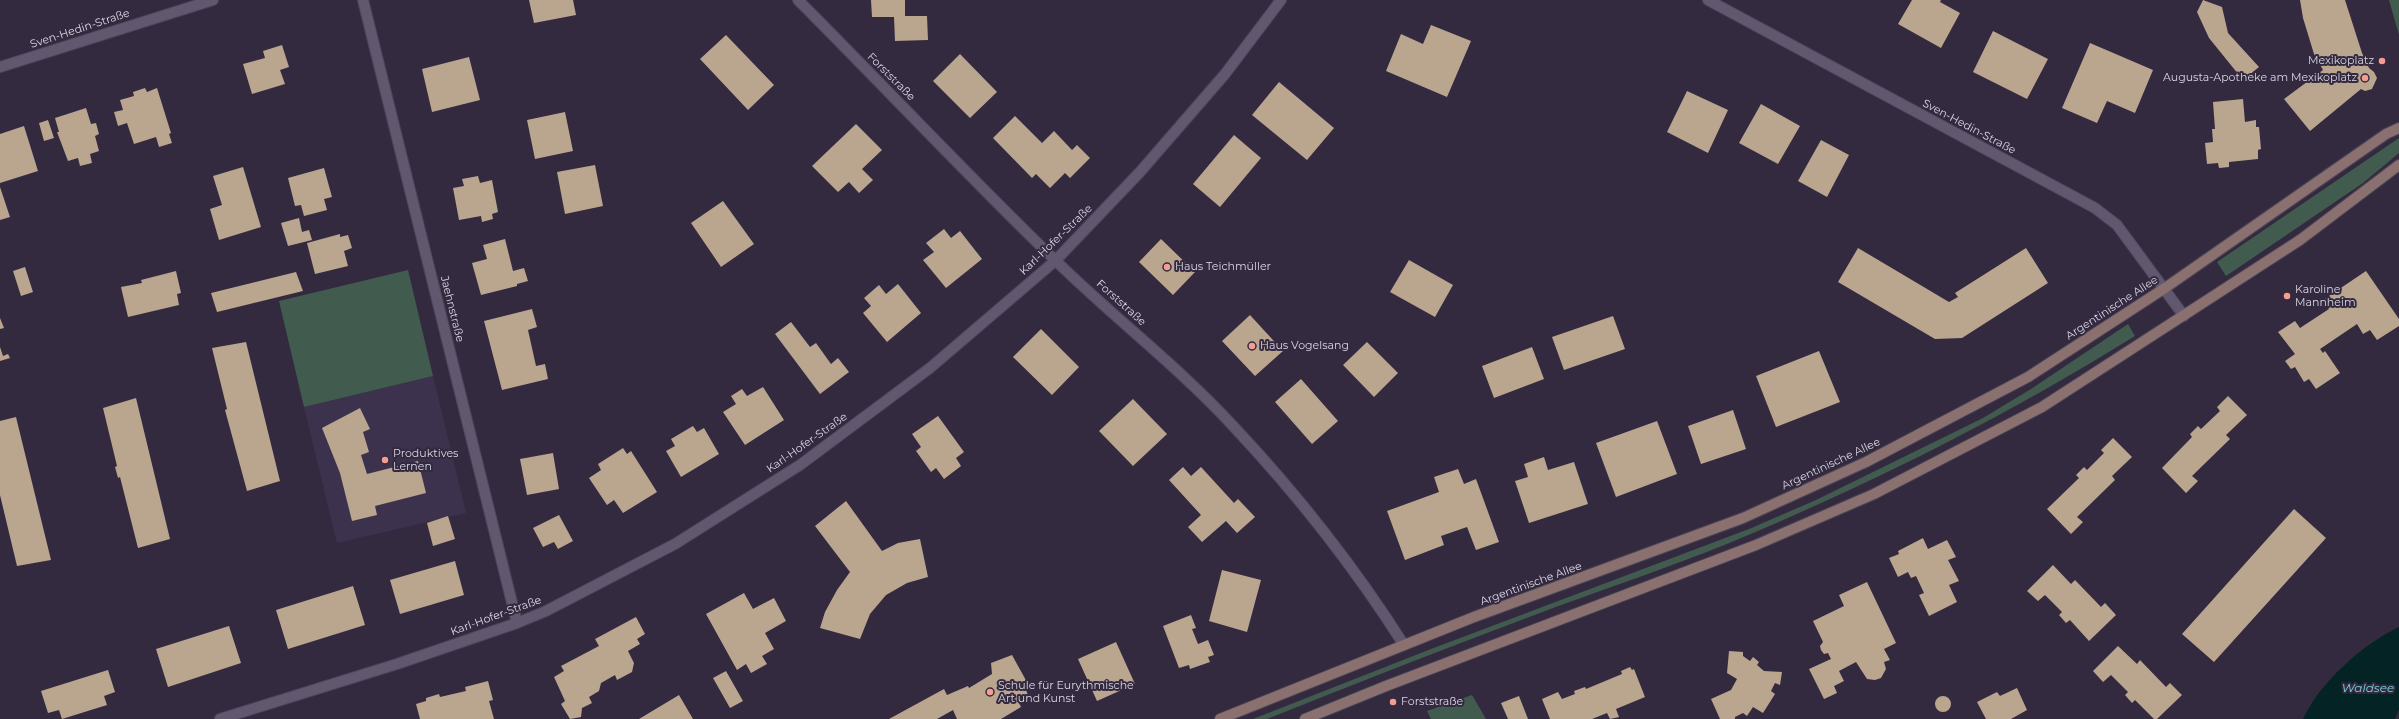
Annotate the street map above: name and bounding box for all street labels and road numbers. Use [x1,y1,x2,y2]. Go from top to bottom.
street label: Sven-Hedin-Straße [29,7,131,51]
street label: Forststraße [864,50,918,104]
street label: Sven-Hedin-Straße [1920,97,2018,157]
street label: Karl-Hofer-Straße [1017,202,1095,278]
street label: Argentinische Allee [2063,273,2161,343]
street label: Jaehnstraße [437,275,467,343]
street label: Forststraße [1093,277,1149,329]
street label: Karl-Hofer-Straße [764,410,850,476]
street label: Argentinische Allee [1780,435,1882,493]
street label: Argentinische Allee [1478,559,1584,609]
street label: Karl-Hofer-Straße [449,593,543,639]

